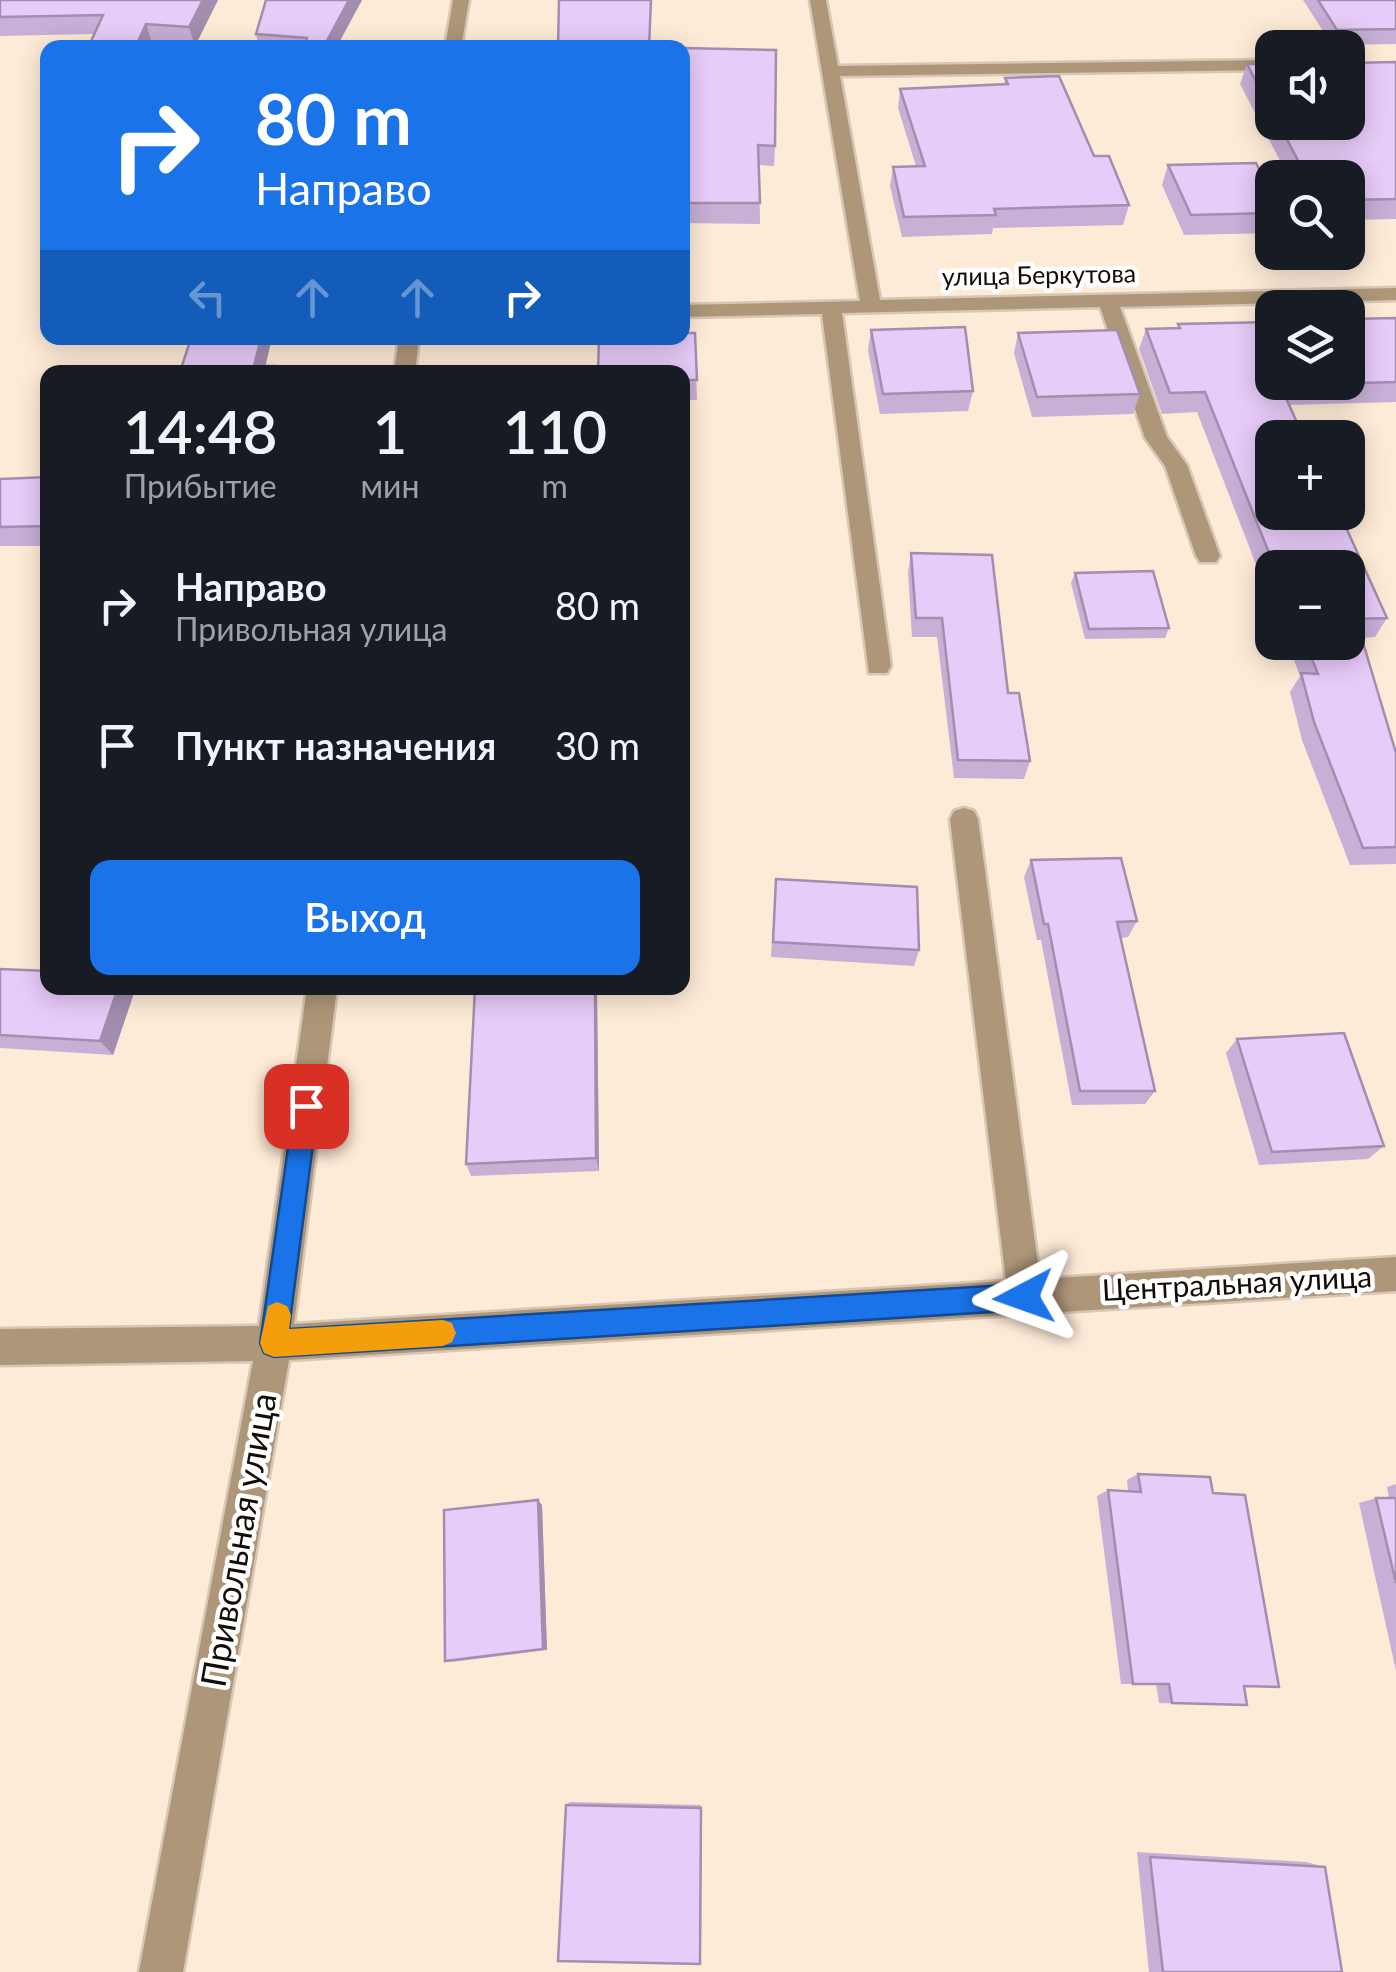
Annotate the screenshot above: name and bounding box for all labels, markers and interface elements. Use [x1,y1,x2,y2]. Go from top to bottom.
map controls [1255,30,1365,660]
button: sound [1255,30,1365,140]
text: 80 m [255,76,412,160]
icon: right [90,80,220,210]
button: search [1255,160,1365,270]
text: Направо [255,161,432,215]
street label: улица Беркутова [942,257,1136,291]
icon: left [180,270,235,325]
icon: ahead [285,270,340,325]
icon: ahead [390,270,445,325]
icon: right [495,270,550,325]
button: layers [1255,290,1365,400]
text: 14:48 [123,395,277,467]
text: 1 [373,395,407,467]
text: 110 [503,395,607,467]
button: + [1255,420,1365,530]
text: Прибытие [124,466,277,505]
text: мин [361,466,420,505]
text: m [542,466,568,505]
button: − [1255,550,1365,660]
text: Направо [175,563,327,609]
icon: right [90,578,145,633]
text: 80 m [555,582,640,628]
text: Привольная улица [175,609,448,648]
icon: arrive [90,718,145,773]
text: Пункт назначения [175,722,496,768]
text: 30 m [555,722,640,768]
button: Выход [90,860,640,975]
pin [264,1064,349,1149]
icon: arrive [279,1079,334,1134]
position arrow [972,1245,1076,1349]
street label: Центральная улица [1101,1257,1373,1307]
street label: Привольная улица [190,1389,284,1690]

